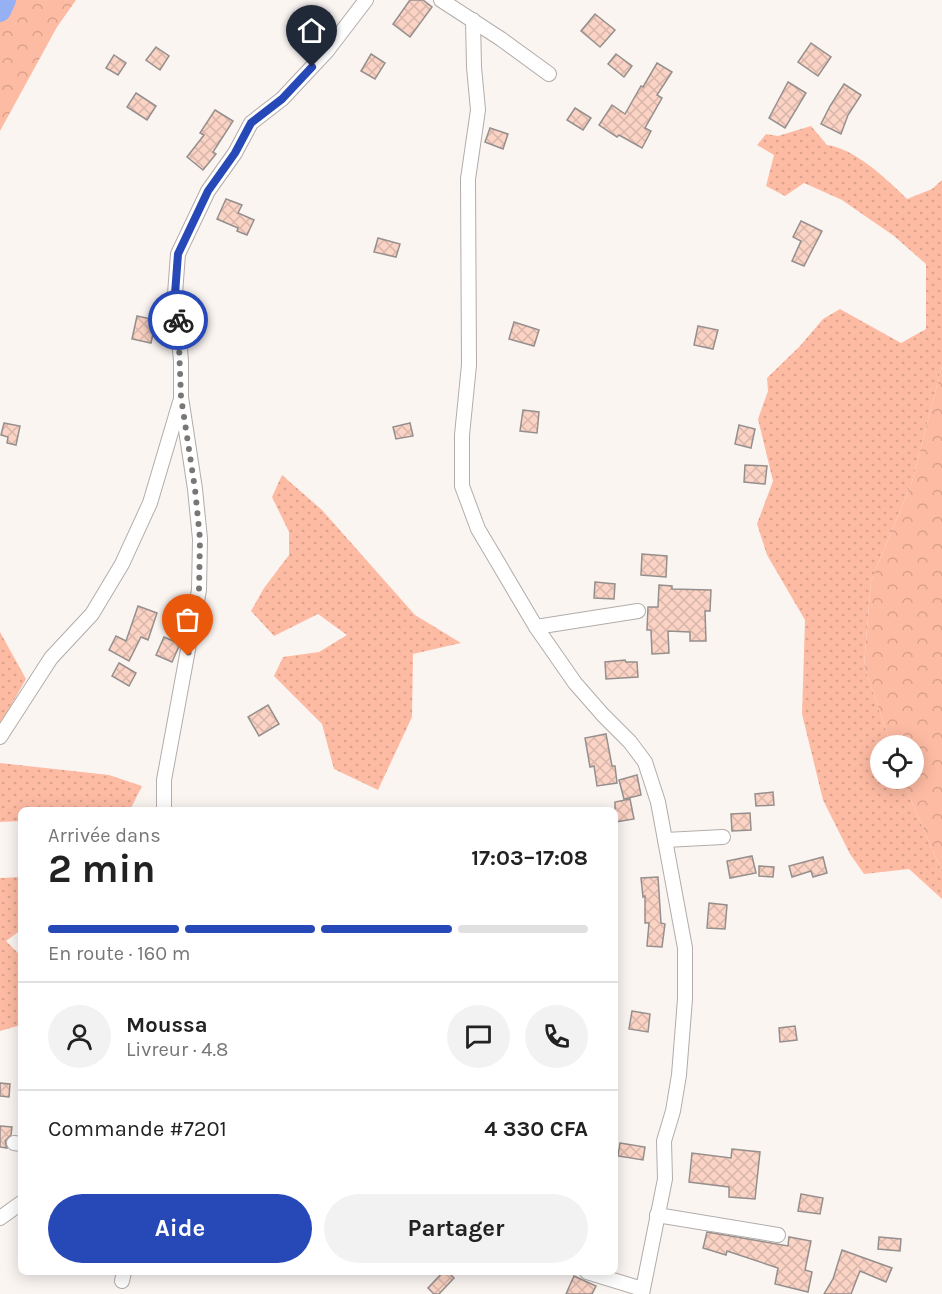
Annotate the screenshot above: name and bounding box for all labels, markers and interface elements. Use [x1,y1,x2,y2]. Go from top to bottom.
pin [286,5,337,67]
icon: home [295,14,328,47]
courier [148,290,208,350]
icon: bike [162,304,195,337]
pin [162,594,213,656]
icon: bag [171,603,204,636]
map controls [870,735,924,789]
button: locate [870,735,924,789]
text: Arrivée dans [48,824,161,847]
text: 17:03–17:08 [471,845,588,871]
text: 2 min [48,846,156,892]
text: En route · 160 m [48,942,191,965]
button: person [48,1005,111,1068]
button: chat [447,1005,510,1068]
button: phone [525,1005,588,1068]
text: Moussa [126,1012,208,1038]
text: Livreur · 4.8 [126,1038,228,1061]
text: Commande #7201 [48,1116,227,1142]
text: 4 330 CFA [484,1116,588,1142]
button: Aide [48,1194,312,1263]
button: Partager [324,1194,588,1263]

